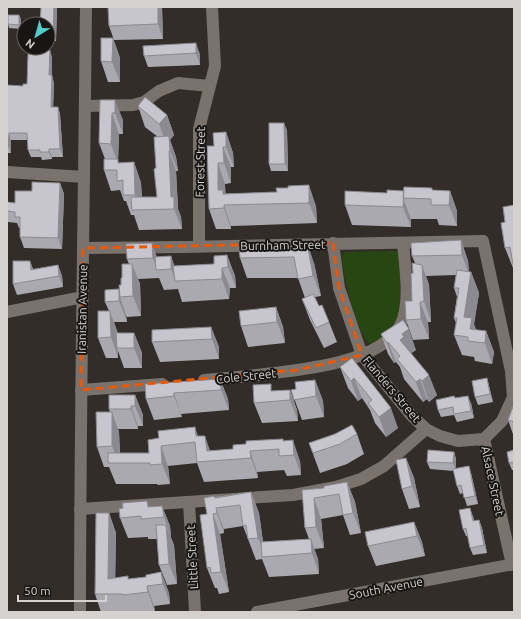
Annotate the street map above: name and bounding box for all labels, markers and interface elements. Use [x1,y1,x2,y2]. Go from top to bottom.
north arrow [16,16,56,56]
text: N [23,37,37,51]
street label: Forest Street [193,126,207,197]
street label: Burnham Street [240,238,326,252]
street label: Iranistan Avenue [75,264,89,354]
street label: Flanders Street [361,353,424,425]
street label: Cole Street [215,366,277,386]
street label: Alsace Street [479,445,507,517]
street label: Little Street [184,524,200,590]
street label: South Avenue [348,574,424,602]
scale bar [18,577,106,603]
text: 50 m [24,584,51,597]

